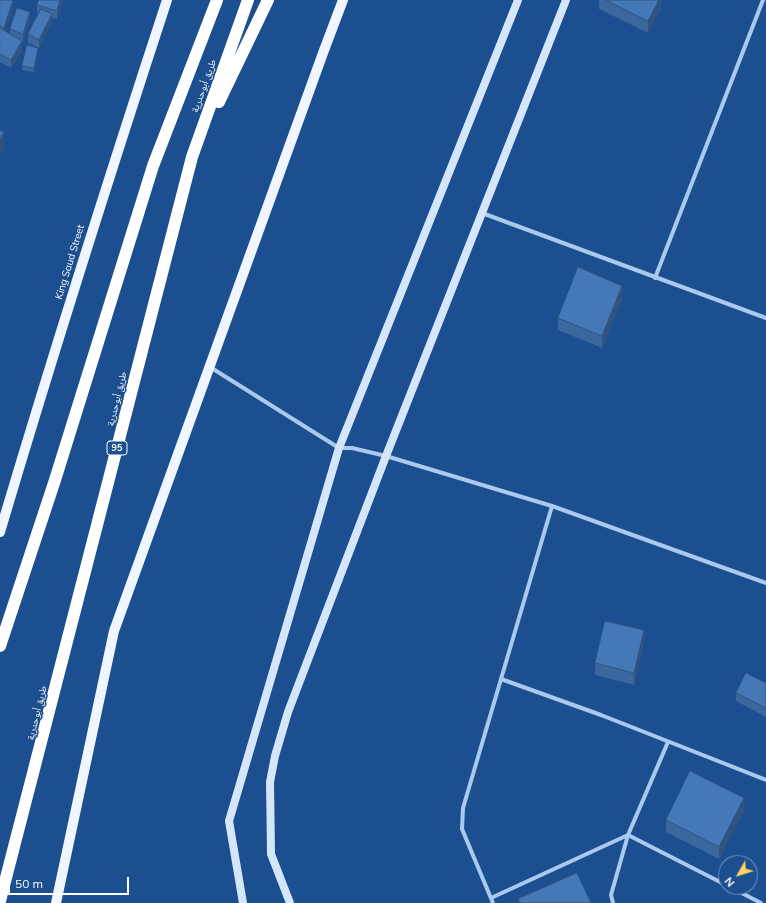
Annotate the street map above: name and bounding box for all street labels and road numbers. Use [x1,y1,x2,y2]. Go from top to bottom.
street label: طريق أبوحدرية [189,58,219,114]
street label: King Saud Street [53,223,87,301]
street label: طريق أبوحدرية [104,370,130,428]
road number: 95 [107,441,127,455]
street label: طريق أبوحدرية [24,684,50,742]

